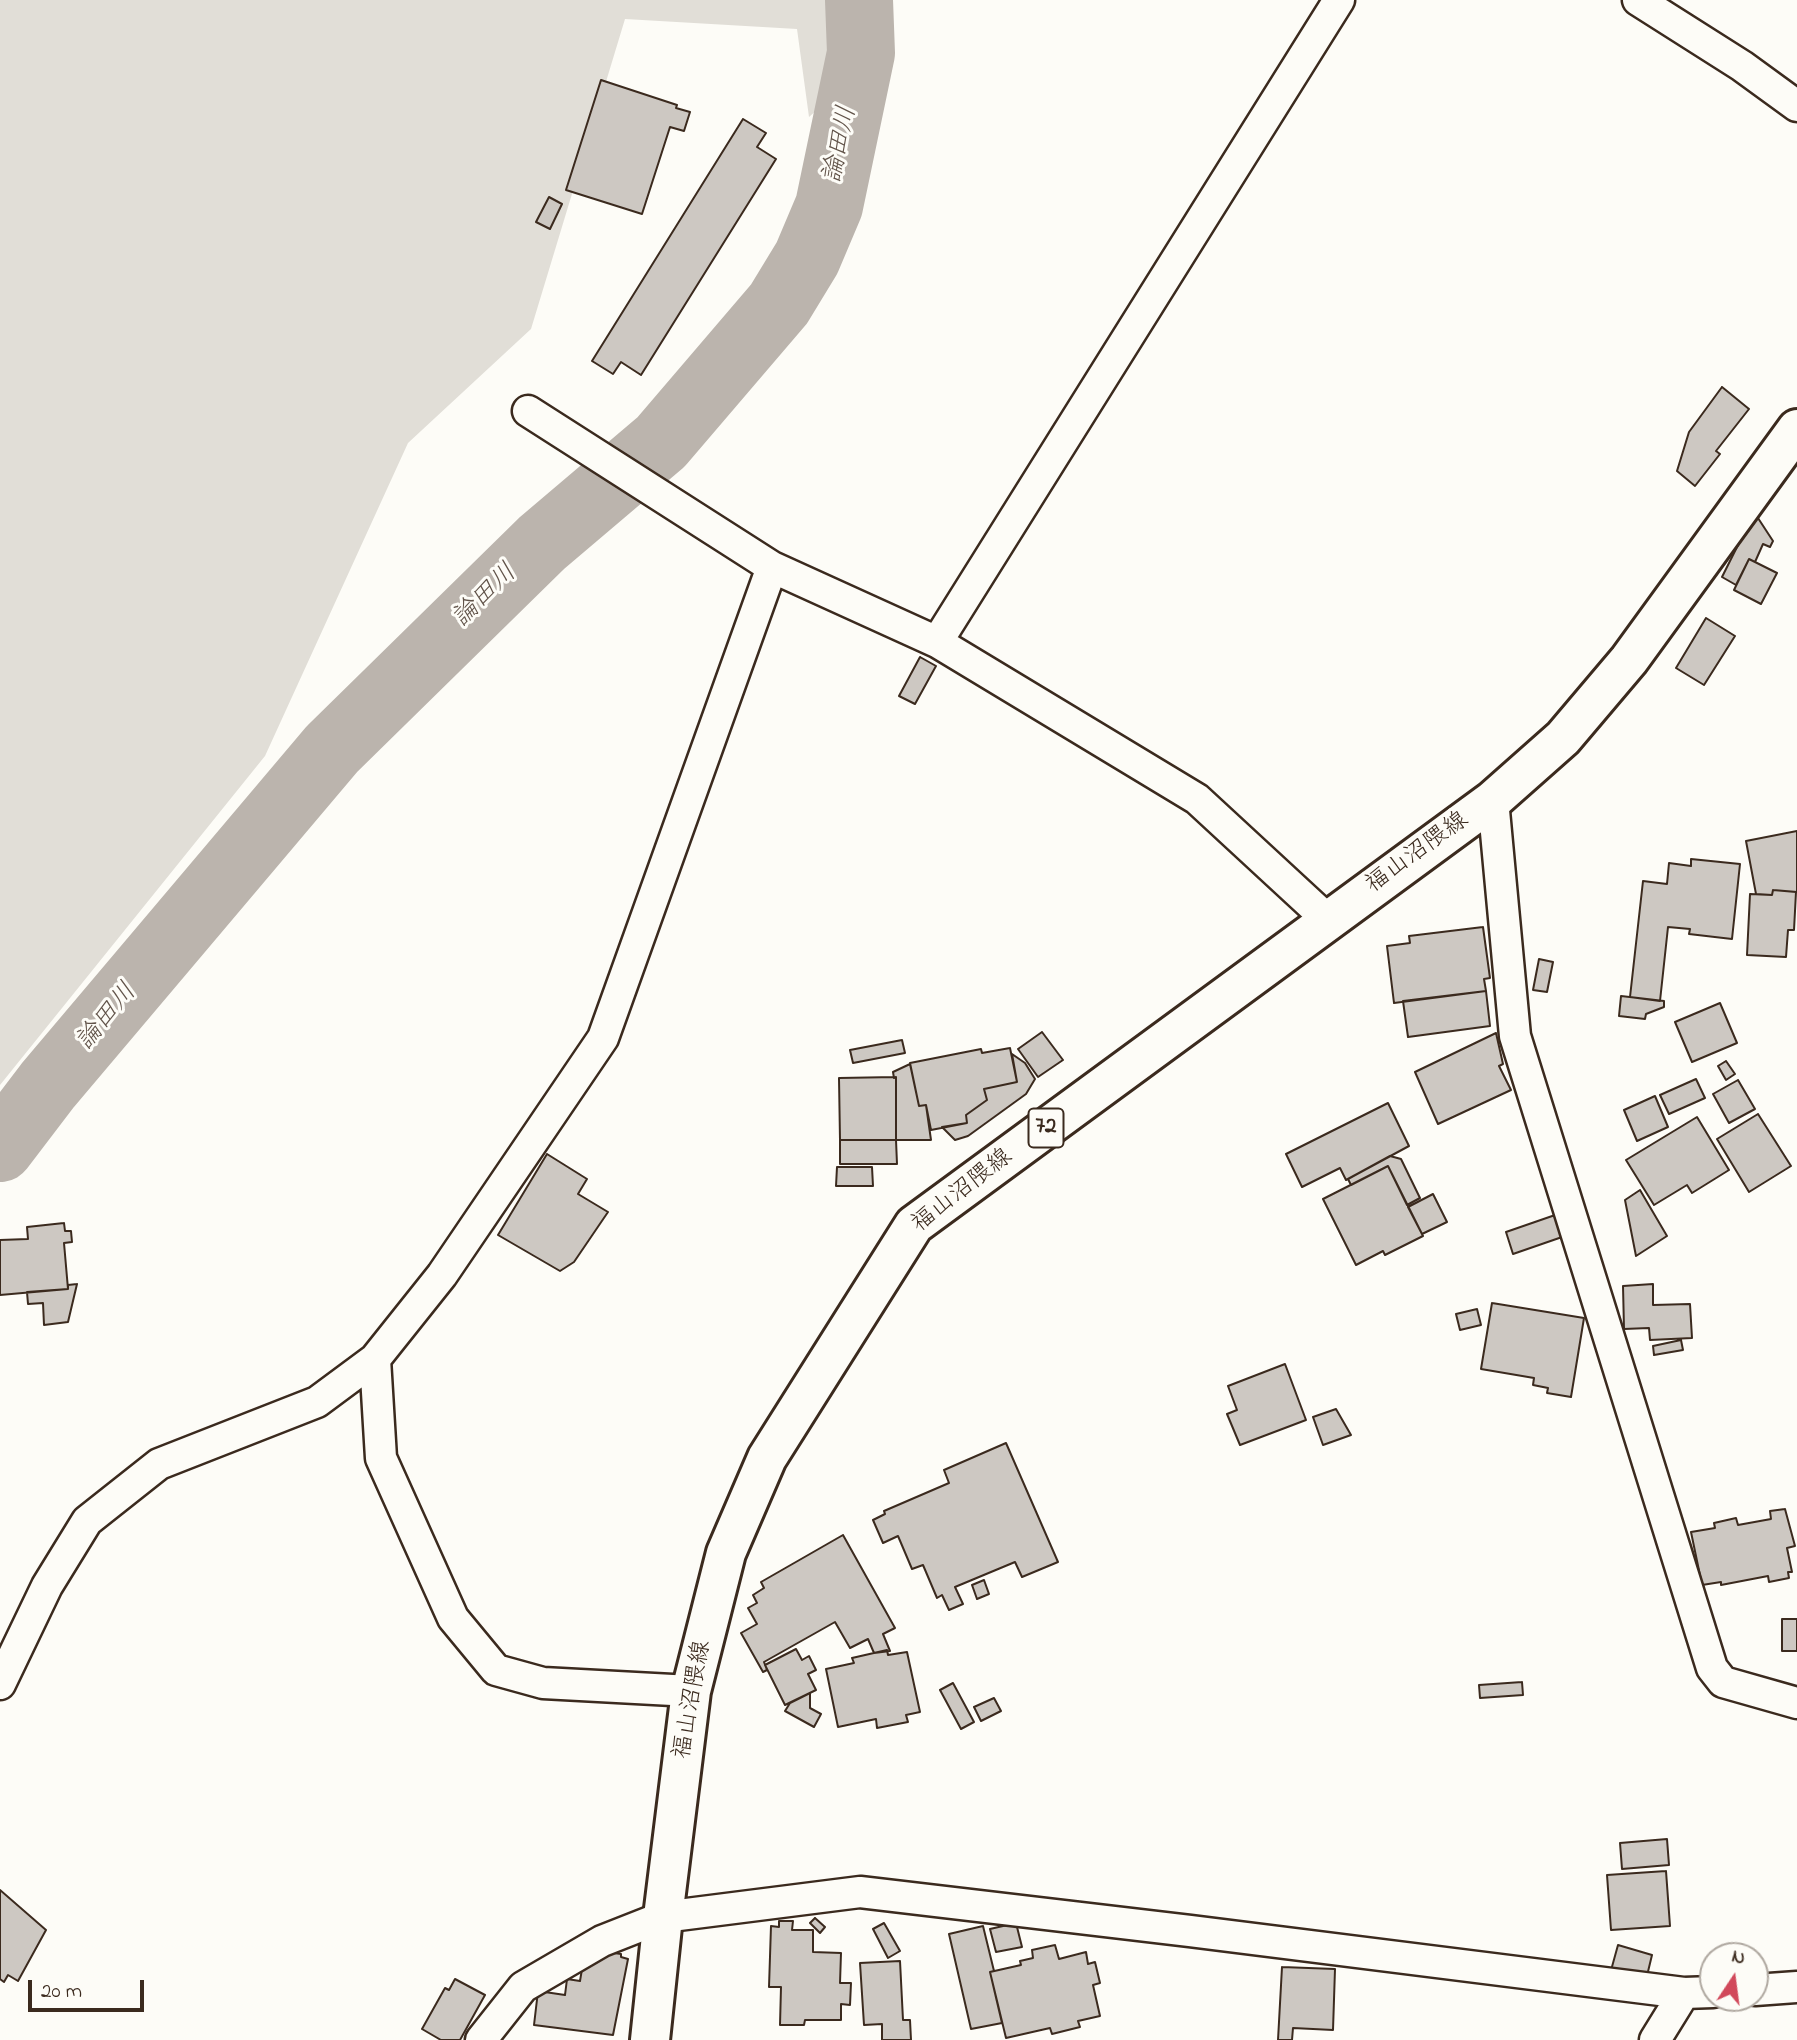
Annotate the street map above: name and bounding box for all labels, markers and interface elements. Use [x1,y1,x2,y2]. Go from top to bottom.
water label: 論田川 [819,104,865,186]
water label: 論田川 [447,559,525,635]
street label: 福山沼隈線 [1361,807,1475,901]
water label: 論田川 [71,978,145,1058]
road number: 72 [1028,1108,1064,1148]
street label: 福山沼隈線 [907,1144,1019,1240]
street label: 福山沼隈線 [669,1638,719,1762]
north arrow [1699,1942,1769,2012]
text: N [1729,1943,1748,1973]
scale bar [32,1966,147,2010]
text: 20 m [41,1977,82,2007]

